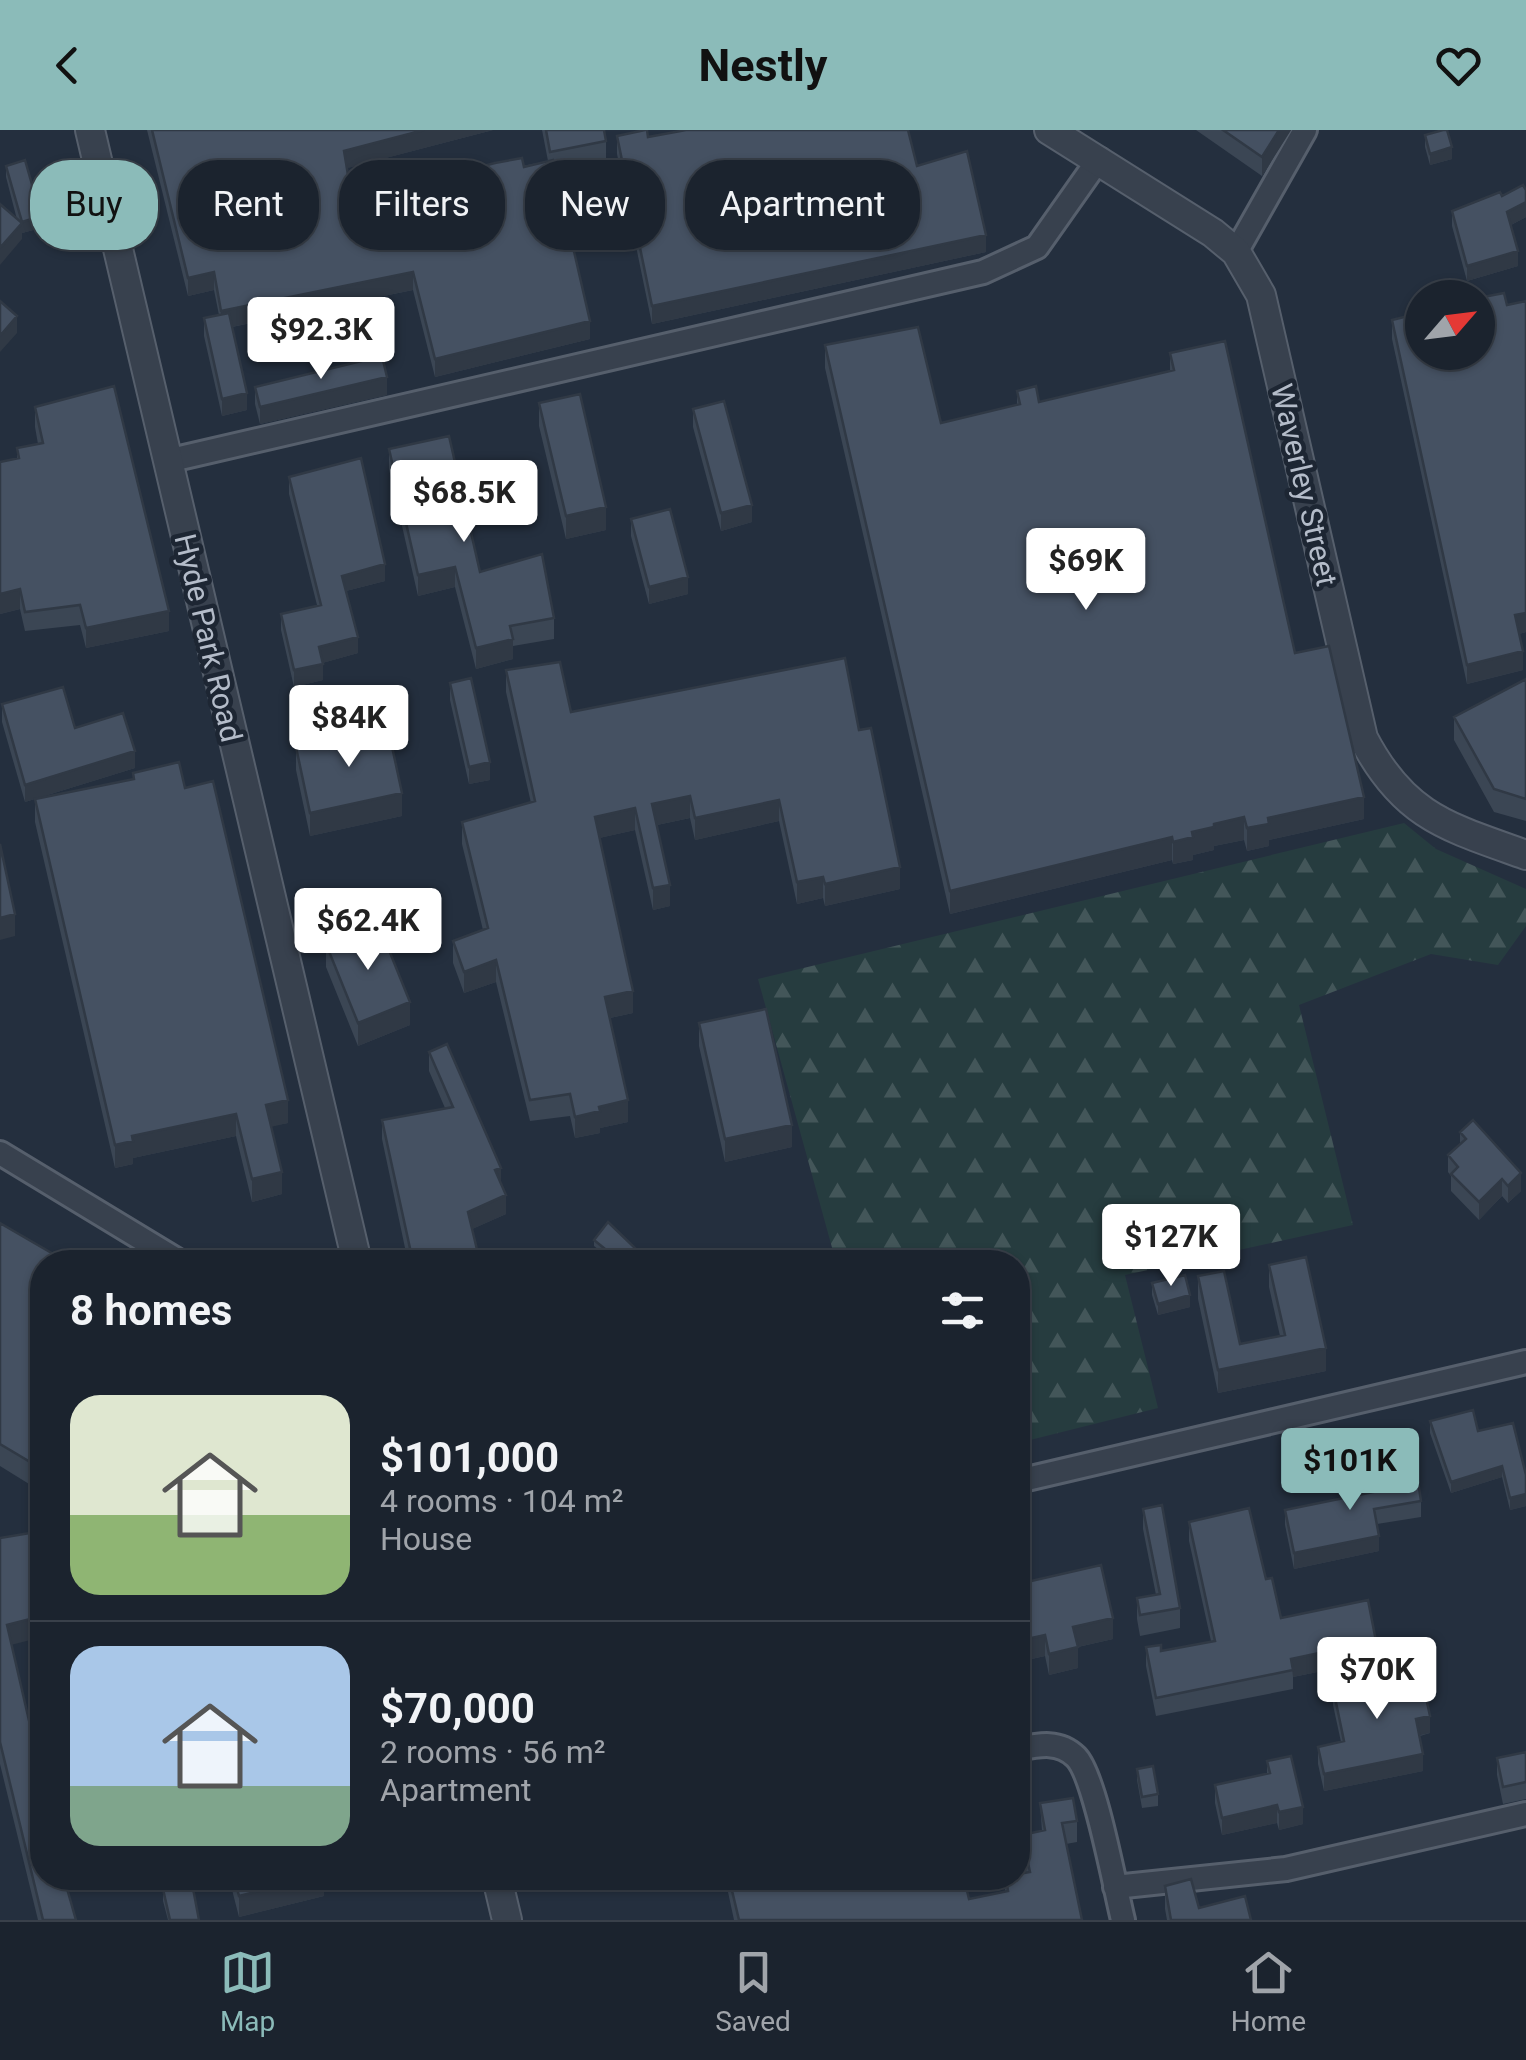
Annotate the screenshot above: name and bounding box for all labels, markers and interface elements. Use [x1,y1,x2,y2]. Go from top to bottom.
icon: back [40,38,95,93]
icon: heart [1431,38,1486,93]
text: Nestly [699,39,827,92]
chip: Buy [30,160,158,250]
chip: Rent [178,160,319,250]
chip: Filters [339,160,505,250]
chip: New [525,160,665,250]
chip: Apartment [685,160,920,250]
north arrow [1405,280,1495,370]
map controls [1405,280,1495,370]
pin: $92.3K [240,297,402,382]
text: $92.3K [269,310,373,348]
street label: Waverley Street [1264,380,1345,589]
pin: $68.5K [383,460,545,545]
text: $68.5K [412,473,516,511]
pin: $69K [1027,528,1145,613]
street label: Hyde Park Road [168,530,249,745]
text: $69K [1048,541,1124,579]
pin: $84K [290,685,408,770]
text: $84K [311,698,387,736]
pin: $62.4K [287,888,449,973]
text: $62.4K [316,901,420,939]
pin: $127K [1101,1204,1241,1289]
text: $127K [1124,1217,1218,1255]
icon: filters [935,1283,990,1338]
text: 8 homes [70,1286,232,1335]
pin: $101K [1280,1428,1420,1513]
text: $101,000 [380,1433,559,1482]
icon: home [150,1435,270,1555]
text: $101K [1303,1441,1397,1479]
text: 4 rooms · 104 m² [380,1482,623,1520]
text: House [380,1520,472,1558]
pin: $70K [1318,1637,1436,1722]
text: $70K [1339,1650,1415,1688]
text: $70,000 [380,1684,535,1733]
icon: home [150,1686,270,1806]
text: 2 rooms · 56 m² [380,1733,605,1771]
text: Apartment [380,1771,532,1809]
tab: Map [220,1945,275,2038]
tab: Saved [715,1945,791,2038]
tab: Home [1231,1945,1306,2038]

